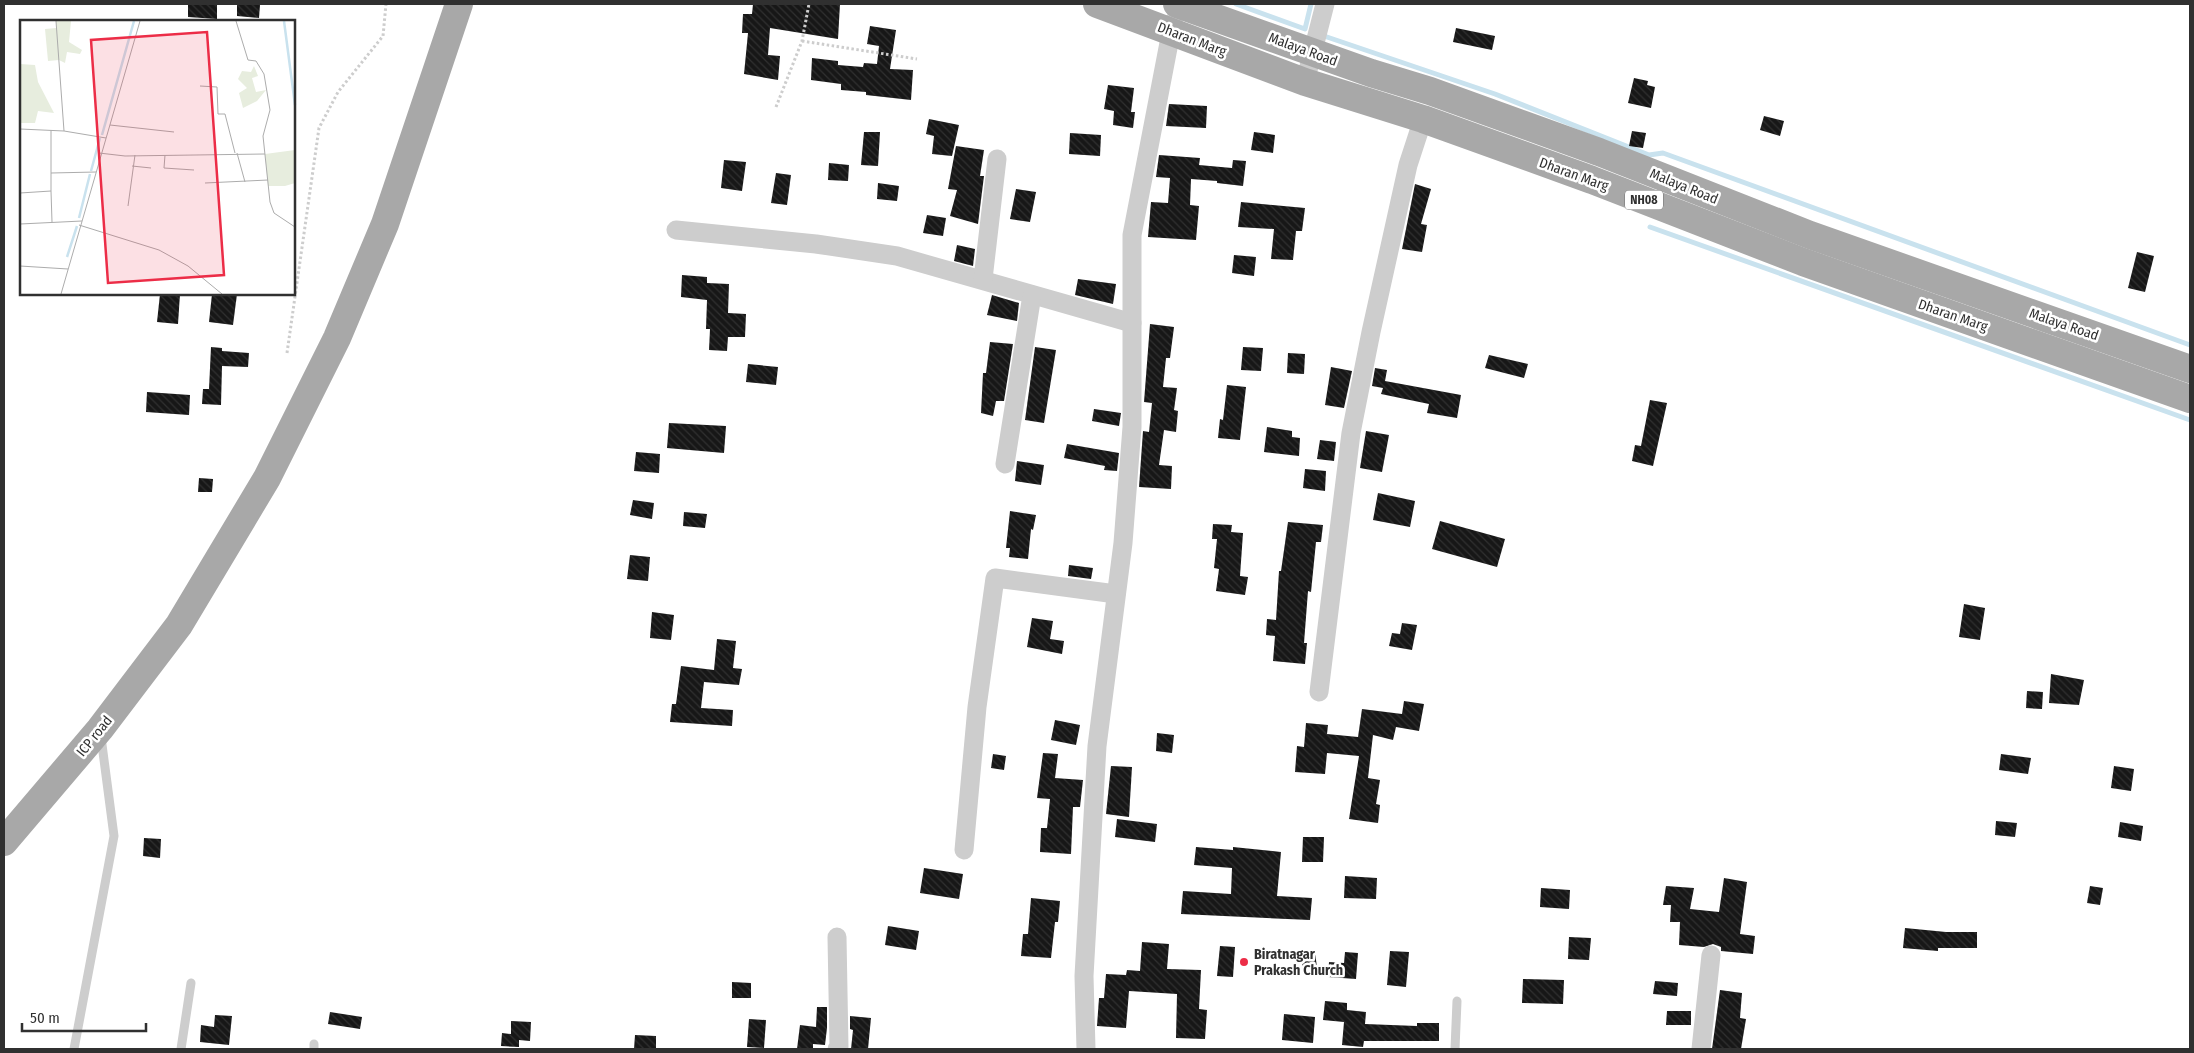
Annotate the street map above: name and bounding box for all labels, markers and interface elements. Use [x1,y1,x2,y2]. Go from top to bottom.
street label: Dharan Marg [1155,19,1229,61]
inset map [20,20,295,295]
street label: Malaya Road [1266,29,1340,70]
street label: Dharan Marg [1537,154,1611,195]
street label: Malaya Road [1647,165,1720,208]
road number: NH08 [1625,190,1663,210]
street label: Dharan Marg [1916,296,1990,335]
street label: Malaya Road [2027,305,2101,344]
street label: ICP road [73,713,116,760]
place label: Biratnagar Prakash Church [1254,946,1343,979]
marker: Biratnagar Prakash Church [1238,956,1250,968]
scale bar [22,1000,146,1032]
text: 50 m [30,1009,60,1027]

